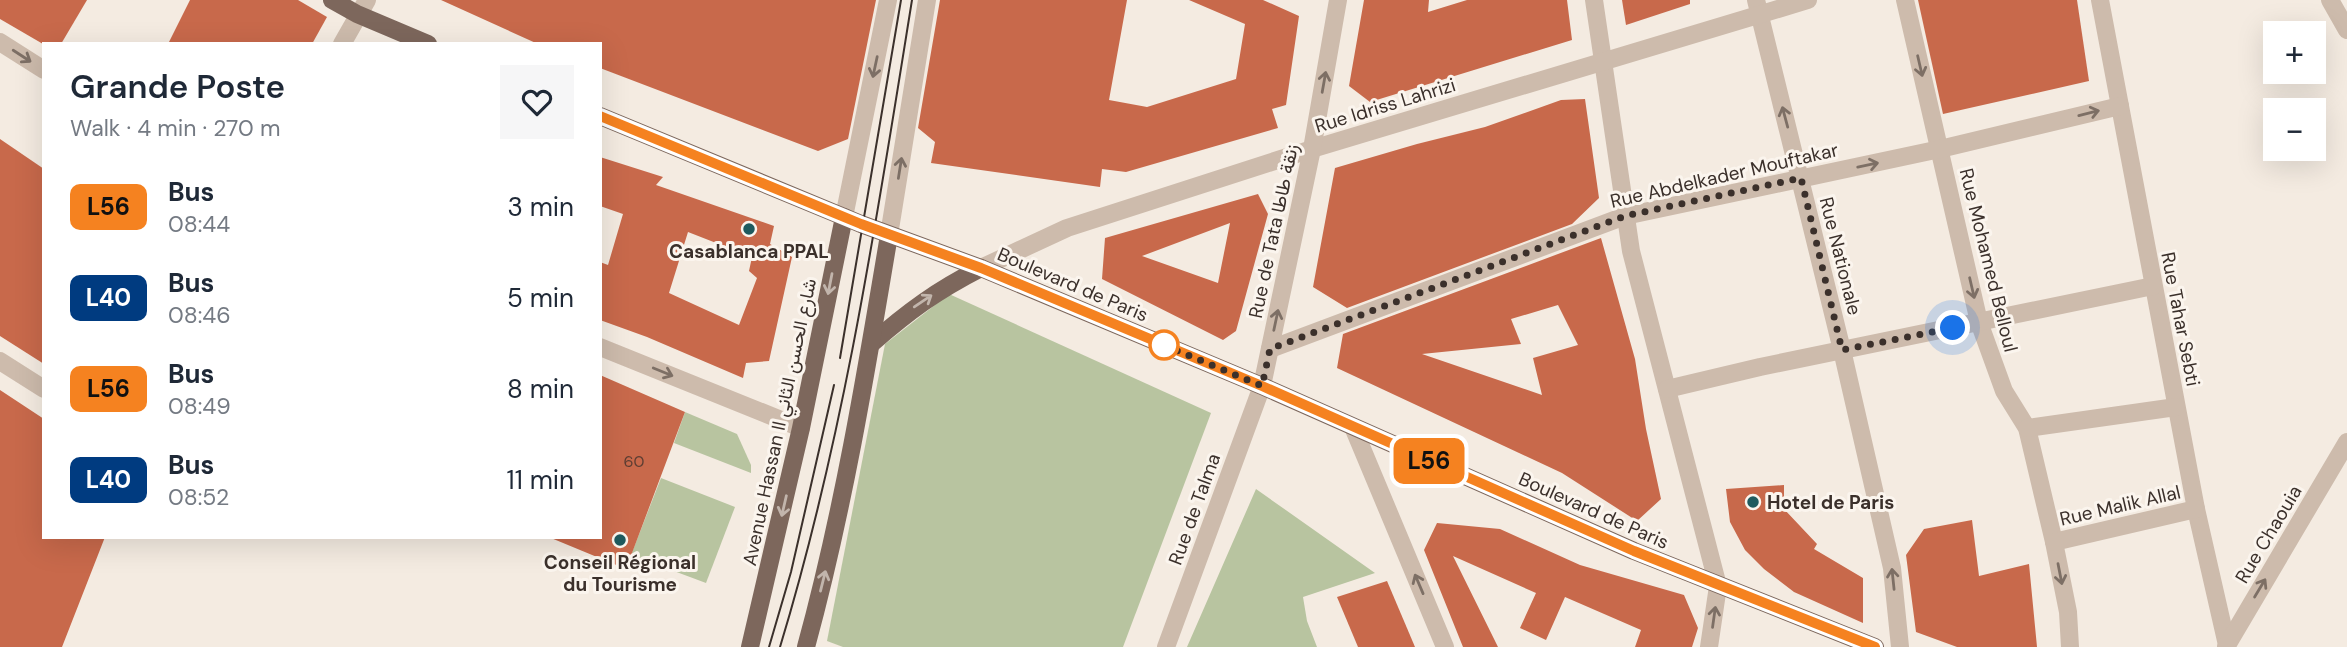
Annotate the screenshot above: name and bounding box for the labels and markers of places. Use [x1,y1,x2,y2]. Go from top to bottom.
marker: Casablanca PPAL [741,221,757,237]
place label: Casablanca PPAL [669,239,829,264]
unlabelled marker [1149,330,1179,360]
place label: Hotel de Paris [1767,490,1894,515]
marker: Hotel de Paris [1745,494,1761,510]
marker: Conseil Régional du Tourisme [612,532,628,548]
place label: Conseil Régional du Tourisme [544,550,696,597]

